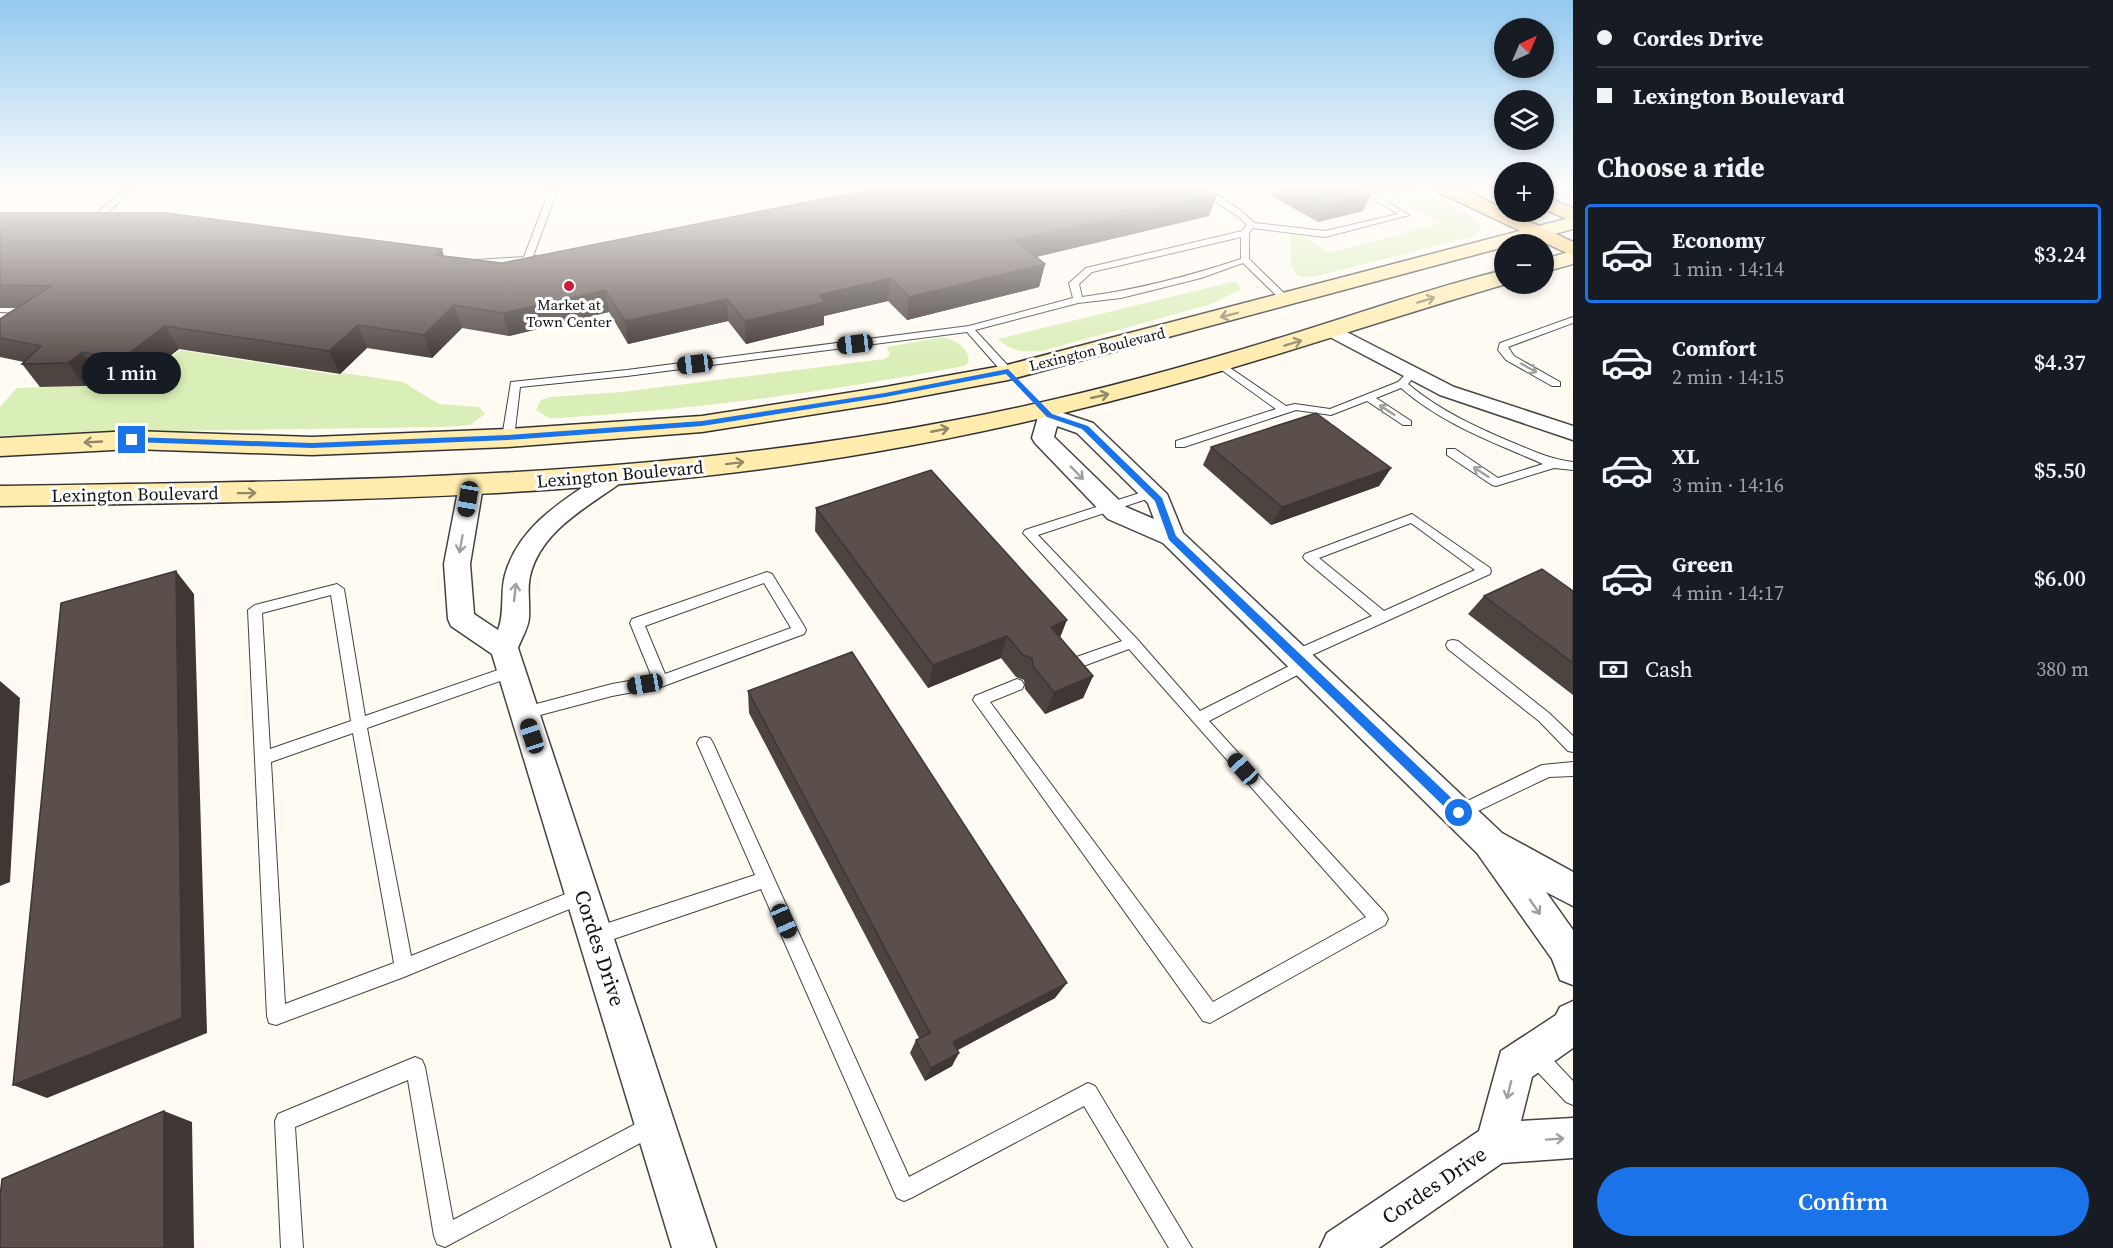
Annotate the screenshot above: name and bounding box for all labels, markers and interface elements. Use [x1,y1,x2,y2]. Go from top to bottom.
north arrow [1494,18,1554,78]
map controls [1494,18,1554,294]
text: Cordes Drive [1633,23,1763,53]
text: Lexington Boulevard [1633,81,1844,111]
button: layers [1494,90,1554,150]
text: Choose a ride [1597,149,1765,186]
button: + [1494,162,1554,222]
text: Economy [1672,225,1766,255]
icon: car [1600,227,1654,281]
button: − [1494,234,1554,294]
text: $3.24 [2034,239,2086,269]
text: 1 min · 14:14 [1672,255,1784,283]
marker: Market at Town Center [562,279,576,293]
place label: Market at Town Center [526,294,612,332]
one-way arrow [1416,294,1435,305]
one-way arrow [1220,310,1239,321]
street label: Lexington Boulevard [1027,322,1168,376]
car [836,333,874,355]
text: Comfort [1672,333,1756,363]
icon: car [1600,335,1654,389]
one-way arrow [1283,337,1302,348]
text: $4.37 [2034,347,2086,377]
callout: 1 min [82,353,182,395]
car [676,353,714,375]
text: 1 min [106,359,157,387]
one-way arrow [1519,363,1537,374]
text: 2 min · 14:15 [1672,363,1784,391]
one-way arrow [1090,390,1109,402]
one-way arrow [1379,404,1396,416]
one-way arrow [930,424,950,435]
route end [118,426,145,453]
one-way arrow [83,436,103,447]
text: XL [1672,441,1699,471]
icon: car [1600,443,1654,497]
street label: Lexington Boulevard [536,454,704,494]
text: $5.50 [2034,455,2086,485]
one-way arrow [725,457,745,468]
one-way arrow [1070,465,1085,480]
one-way arrow [1473,466,1490,478]
text: 3 min · 14:16 [1672,471,1784,499]
street label: Lexington Boulevard [51,480,219,508]
car [456,480,480,518]
one-way arrow [237,487,257,499]
one-way arrow [455,533,466,553]
text: Green [1672,549,1733,579]
icon: car [1600,551,1654,605]
text: $6.00 [2034,563,2086,593]
text: 4 min · 14:17 [1672,579,1784,607]
one-way arrow [510,583,521,603]
icon: cash [1597,653,1630,686]
text: Cash [1645,654,1693,684]
text: 380 m [2036,655,2089,683]
car [626,672,664,696]
car [518,716,546,756]
car [1224,750,1262,788]
route start [1445,799,1472,826]
street label: Cordes Drive [568,886,632,1010]
one-way arrow [1529,898,1541,914]
car [768,901,800,941]
one-way arrow [1502,1080,1514,1099]
one-way arrow [1545,1133,1565,1144]
street label: Cordes Drive [1376,1139,1492,1231]
button: Confirm [1597,1167,2089,1236]

